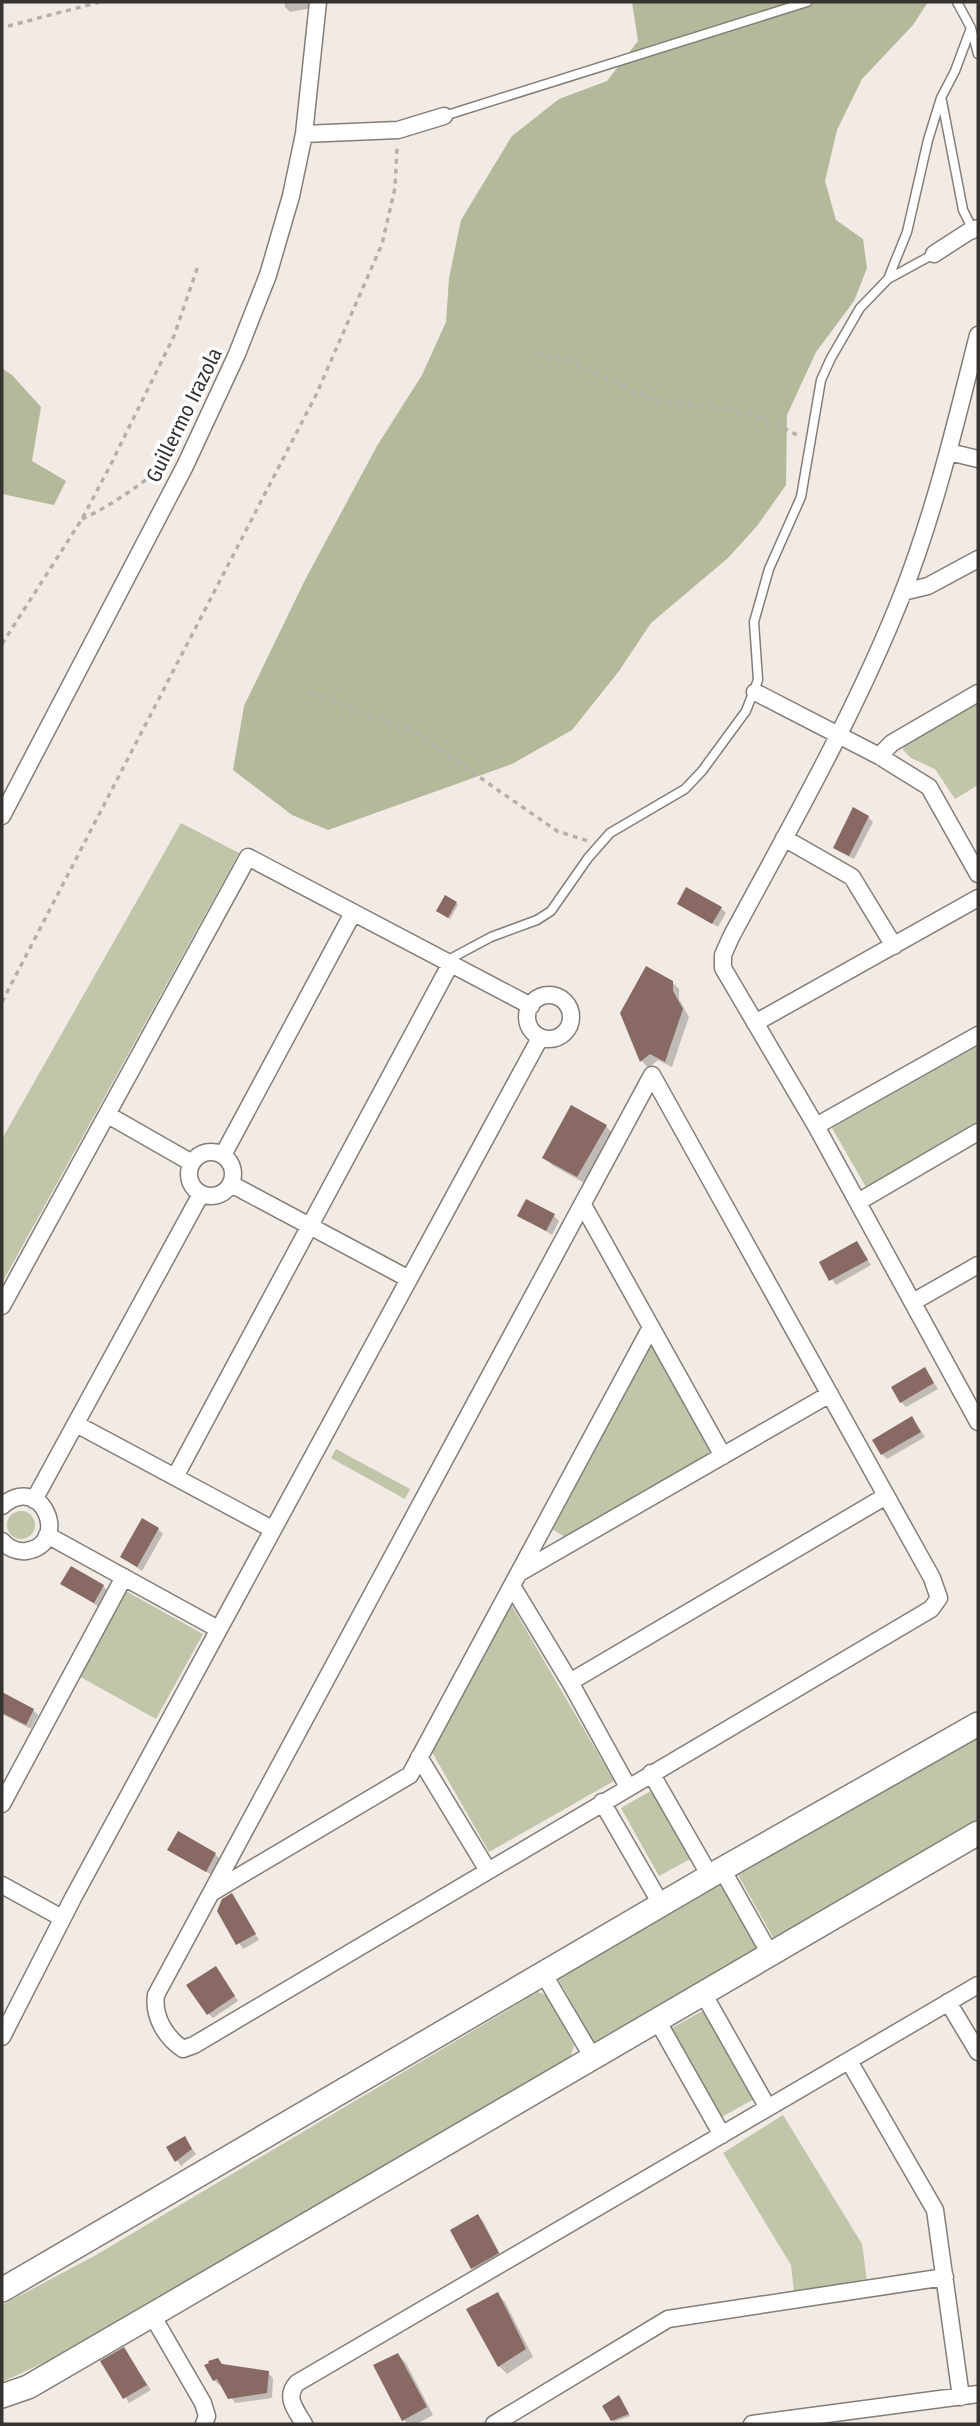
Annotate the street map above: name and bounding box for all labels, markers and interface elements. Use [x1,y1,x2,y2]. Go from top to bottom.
street label: Guillermo Irazola [140,343,228,487]

